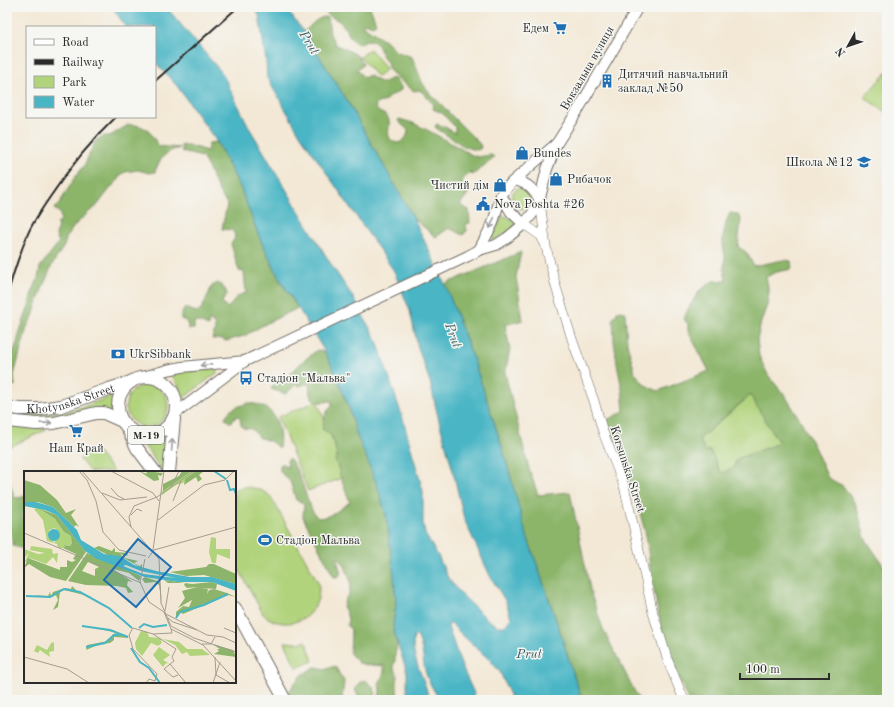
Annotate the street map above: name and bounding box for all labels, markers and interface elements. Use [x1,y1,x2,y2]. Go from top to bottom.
supermarket icon: Едем [552,20,568,36]
place label: Едем [522,23,549,35]
street label: Вокзальна вулиця [559,24,617,113]
legend [26,26,156,118]
north arrow [828,26,868,66]
water label: Prut [296,28,321,58]
text: Road [62,37,89,49]
text: N [834,44,848,58]
text: Railway [62,57,105,69]
place label: Дитячий навчальний заклад №50 [618,69,728,95]
building icon: Дитячий навчальний заклад №50 [599,73,615,89]
text: Park [62,77,87,89]
text: Water [62,97,95,109]
shop icon: Bundes [514,145,530,161]
place label: Bundes [533,148,571,160]
school or university icon: Школа №12 [856,154,872,170]
place label: Школа №12 [786,157,853,169]
shop icon: Рибачок [548,171,564,187]
place label: Рибачок [567,174,611,186]
shop icon: Чистий дім [492,177,508,193]
place label: Чистий дім [431,179,489,192]
public building icon: Nova Poshta #26 [475,196,491,212]
place label: Nova Poshta #26 [494,199,585,211]
one-way arrow [488,217,495,229]
water label: Prut [442,320,463,351]
bank icon: UkrSibbank [110,346,126,362]
place label: UkrSibbank [129,349,191,361]
one-way arrow [200,362,213,369]
bus stop icon: Стадіон "Мальва" [238,370,254,386]
place label: Стадіон "Мальва" [257,372,350,385]
street label: Khotynska Street [26,383,116,416]
one-way arrow [39,420,52,427]
supermarket icon: Наш Край [68,423,84,439]
street label: Korsunska Street [607,424,647,514]
road number: М-19 [128,426,164,444]
one-way arrow [168,439,175,452]
place label: Наш Край [48,443,104,455]
inset map [24,471,236,683]
sports icon: Стадіон Мальва [257,532,273,548]
place label: Стадіон Мальва [276,534,360,547]
water label: Prut [515,648,543,661]
scale bar [740,655,829,681]
text: 100 m [746,664,780,676]

